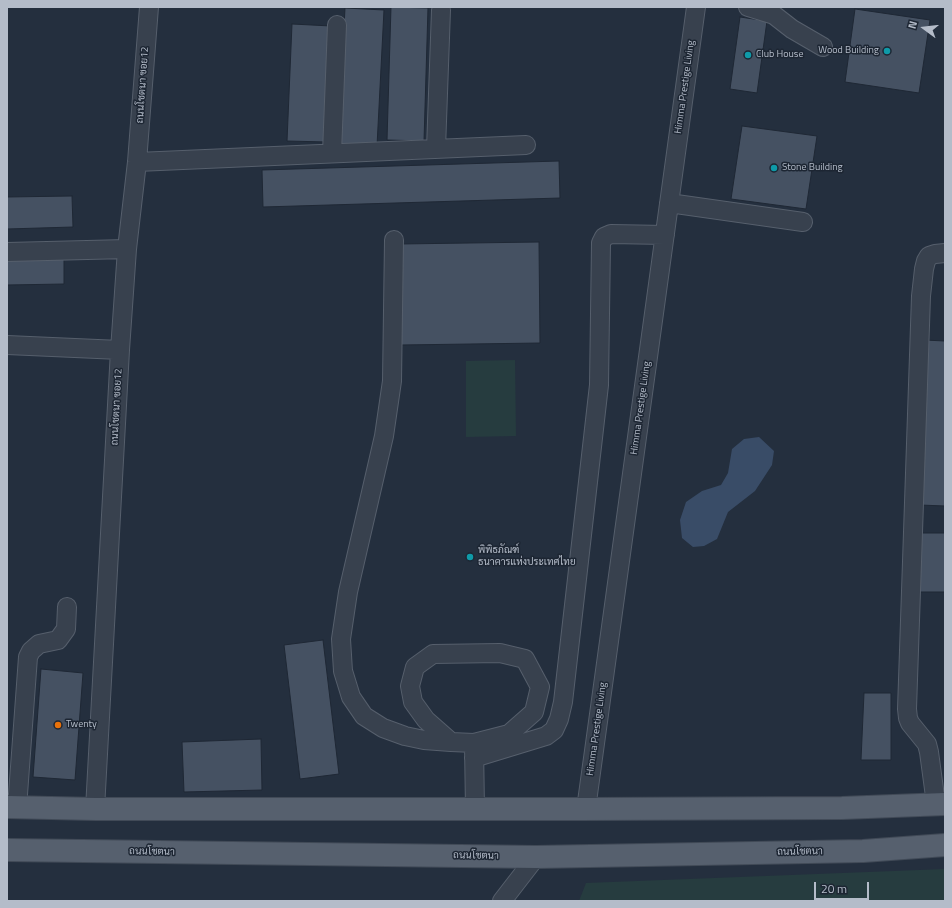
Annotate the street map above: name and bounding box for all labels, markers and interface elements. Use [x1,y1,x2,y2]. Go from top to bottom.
north arrow [904,8,944,48]
text: N [904,19,921,31]
street label: Himma Prestige Living [672,39,698,135]
place label: Wood Building [818,45,879,57]
street label: ถนนโชตนา ซอย12 [134,46,152,124]
marker: Wood Building [882,46,892,56]
place label: Club House [756,49,804,61]
marker: Club House [743,50,753,60]
place label: Stone Building [782,162,843,174]
marker: Stone Building [769,163,779,173]
street label: Himma Prestige Living [628,360,654,456]
street label: ถนนโชตนา ซอย12 [109,368,125,446]
place label: พิพิธภัณฑ์ ธนาคารแห่งประเทศไทย [478,545,576,568]
marker: พิพิธภัณฑ์ ธนาคารแห่งประเทศไทย [465,552,475,562]
street label: Himma Prestige Living [584,681,610,777]
place label: Twenty [66,719,97,731]
marker: Twenty [53,720,63,730]
street label: ถนนโชตนา [129,846,175,858]
street label: ถนนโชตนา [777,846,823,858]
street label: ถนนโชตนา [453,850,499,862]
scale bar [816,874,871,900]
text: 20 m [821,879,847,898]

